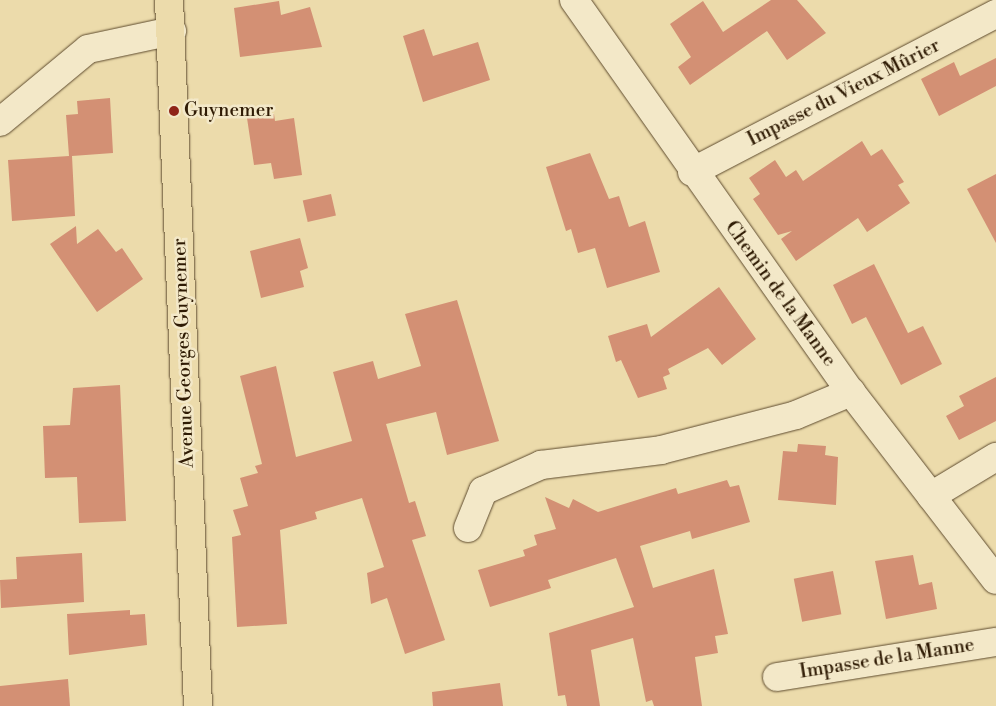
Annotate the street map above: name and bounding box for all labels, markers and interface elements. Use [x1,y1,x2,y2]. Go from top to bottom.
street label: Impasse du Vieux Mûrier [744,34,944,152]
place label: Guynemer [184,100,273,122]
marker: Guynemer [168,105,180,117]
street label: Chemin de la Manne [720,217,840,371]
street label: Avenue Georges Guynemer [169,238,199,468]
street label: Impasse de la Manne [798,634,976,684]

